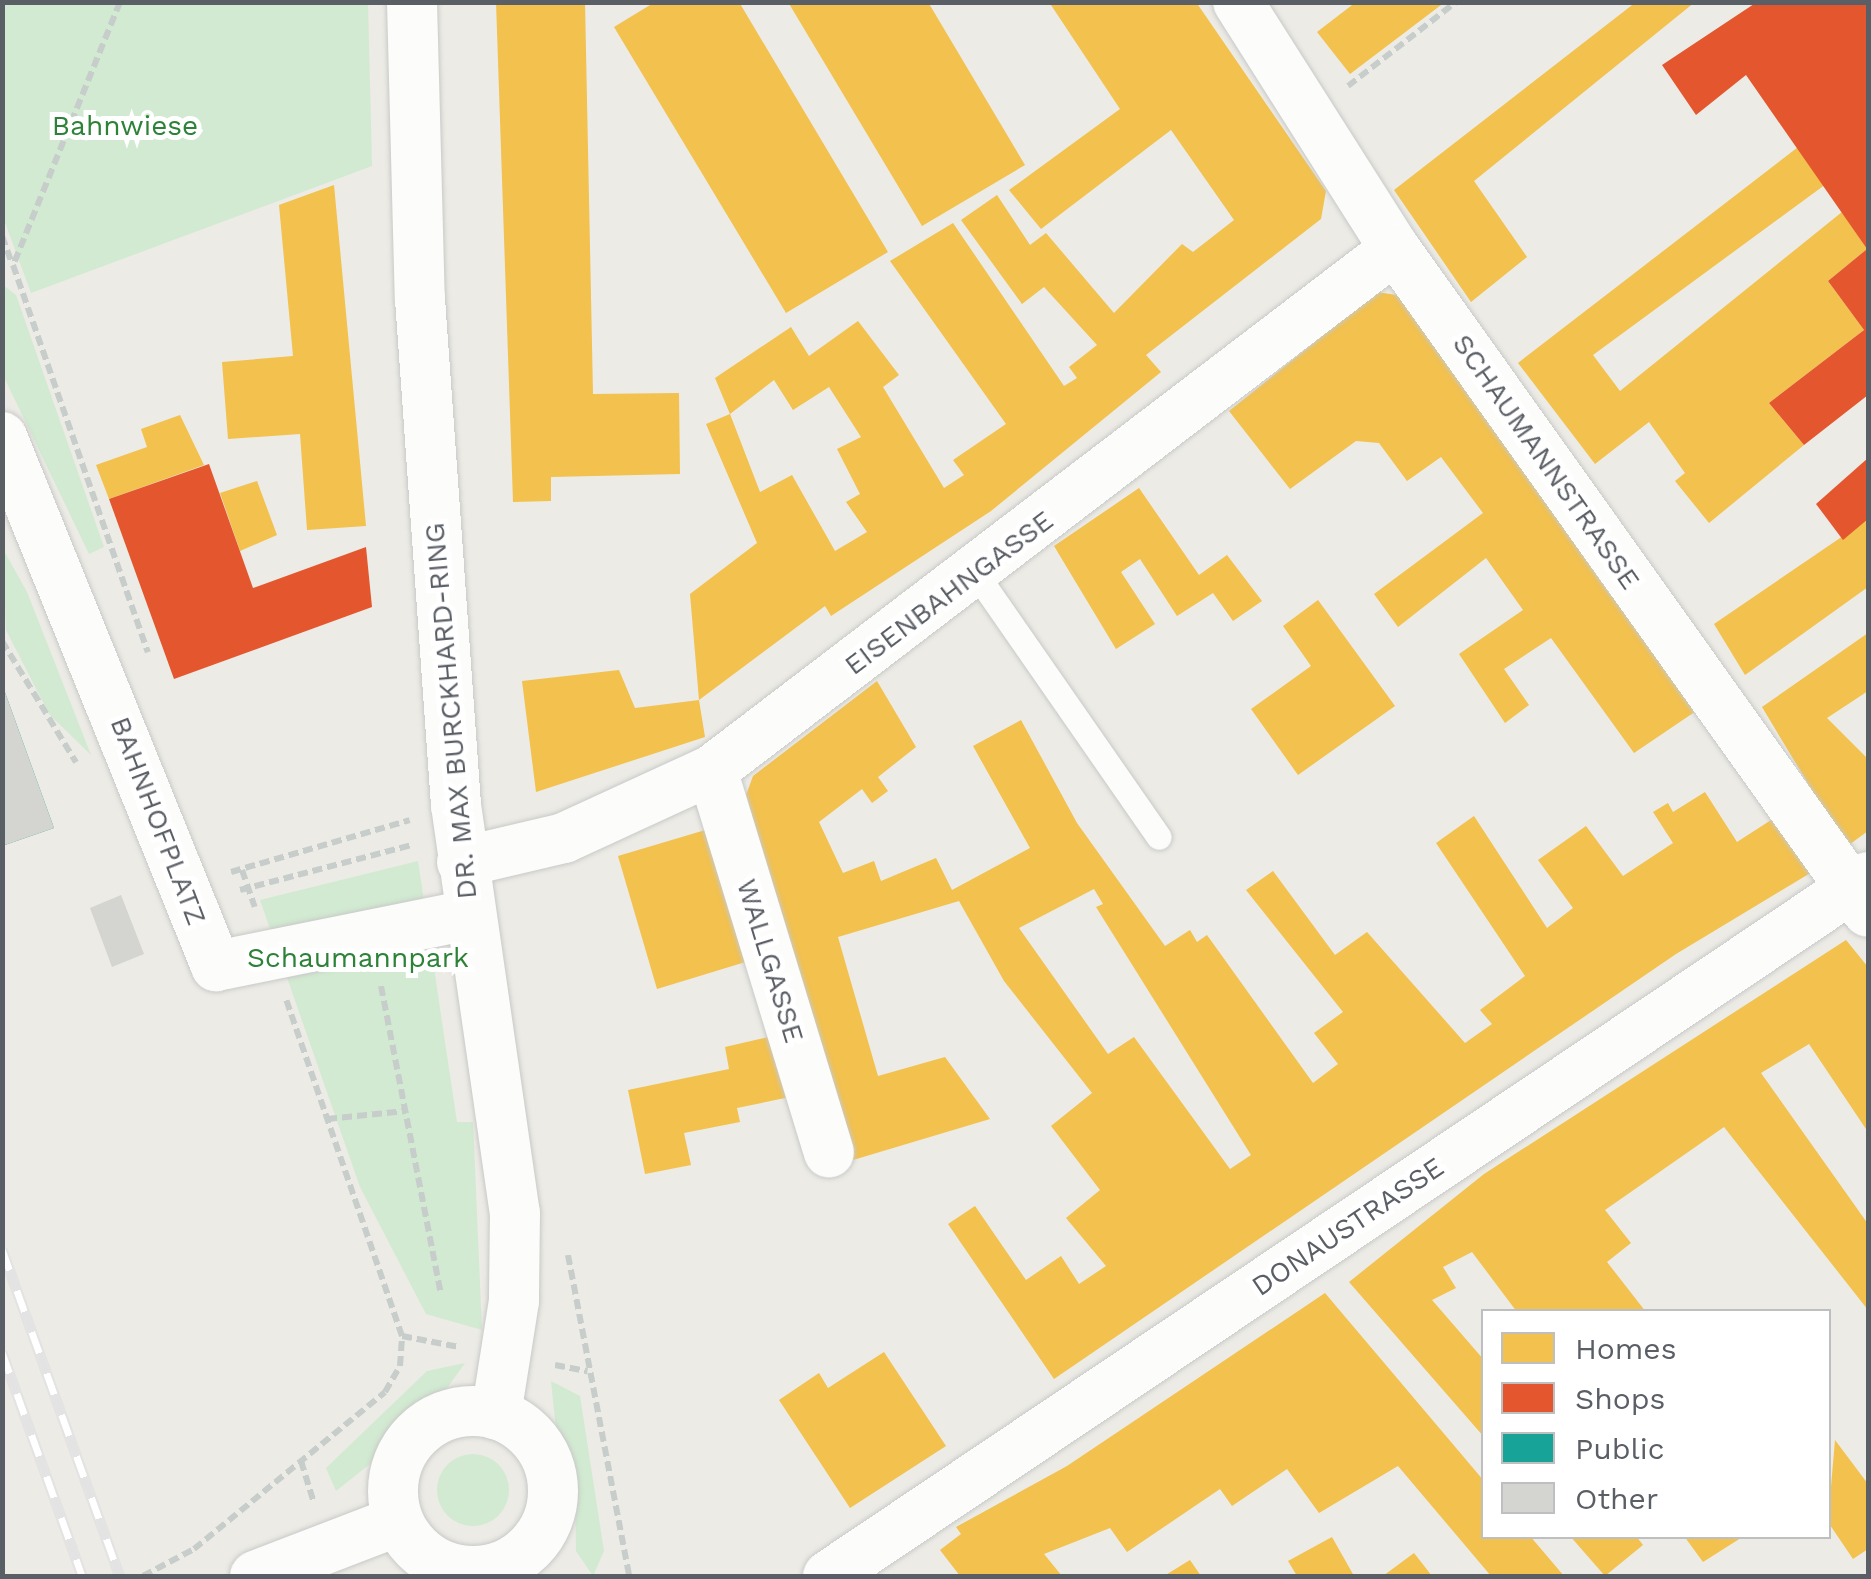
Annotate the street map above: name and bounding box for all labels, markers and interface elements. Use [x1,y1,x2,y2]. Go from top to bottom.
park label: Bahnwiese [52,109,198,143]
street label: SCHAUMANNSTRASSE [1445,328,1647,596]
street label: EISENBAHNGASSE [838,504,1060,682]
street label: DR. MAX BURCKHARD-RING [418,521,484,901]
street label: BAHNHOFPLATZ [103,712,213,930]
street label: WALLGASSE [729,875,811,1047]
park label: Schaumannpark [247,941,469,975]
street label: DONAUSTRASSE [1246,1150,1450,1304]
legend [1481,1309,1831,1539]
text: Homes [1575,1331,1677,1366]
text: Shops [1575,1381,1665,1416]
text: Public [1575,1431,1665,1466]
text: Other [1575,1481,1658,1516]

